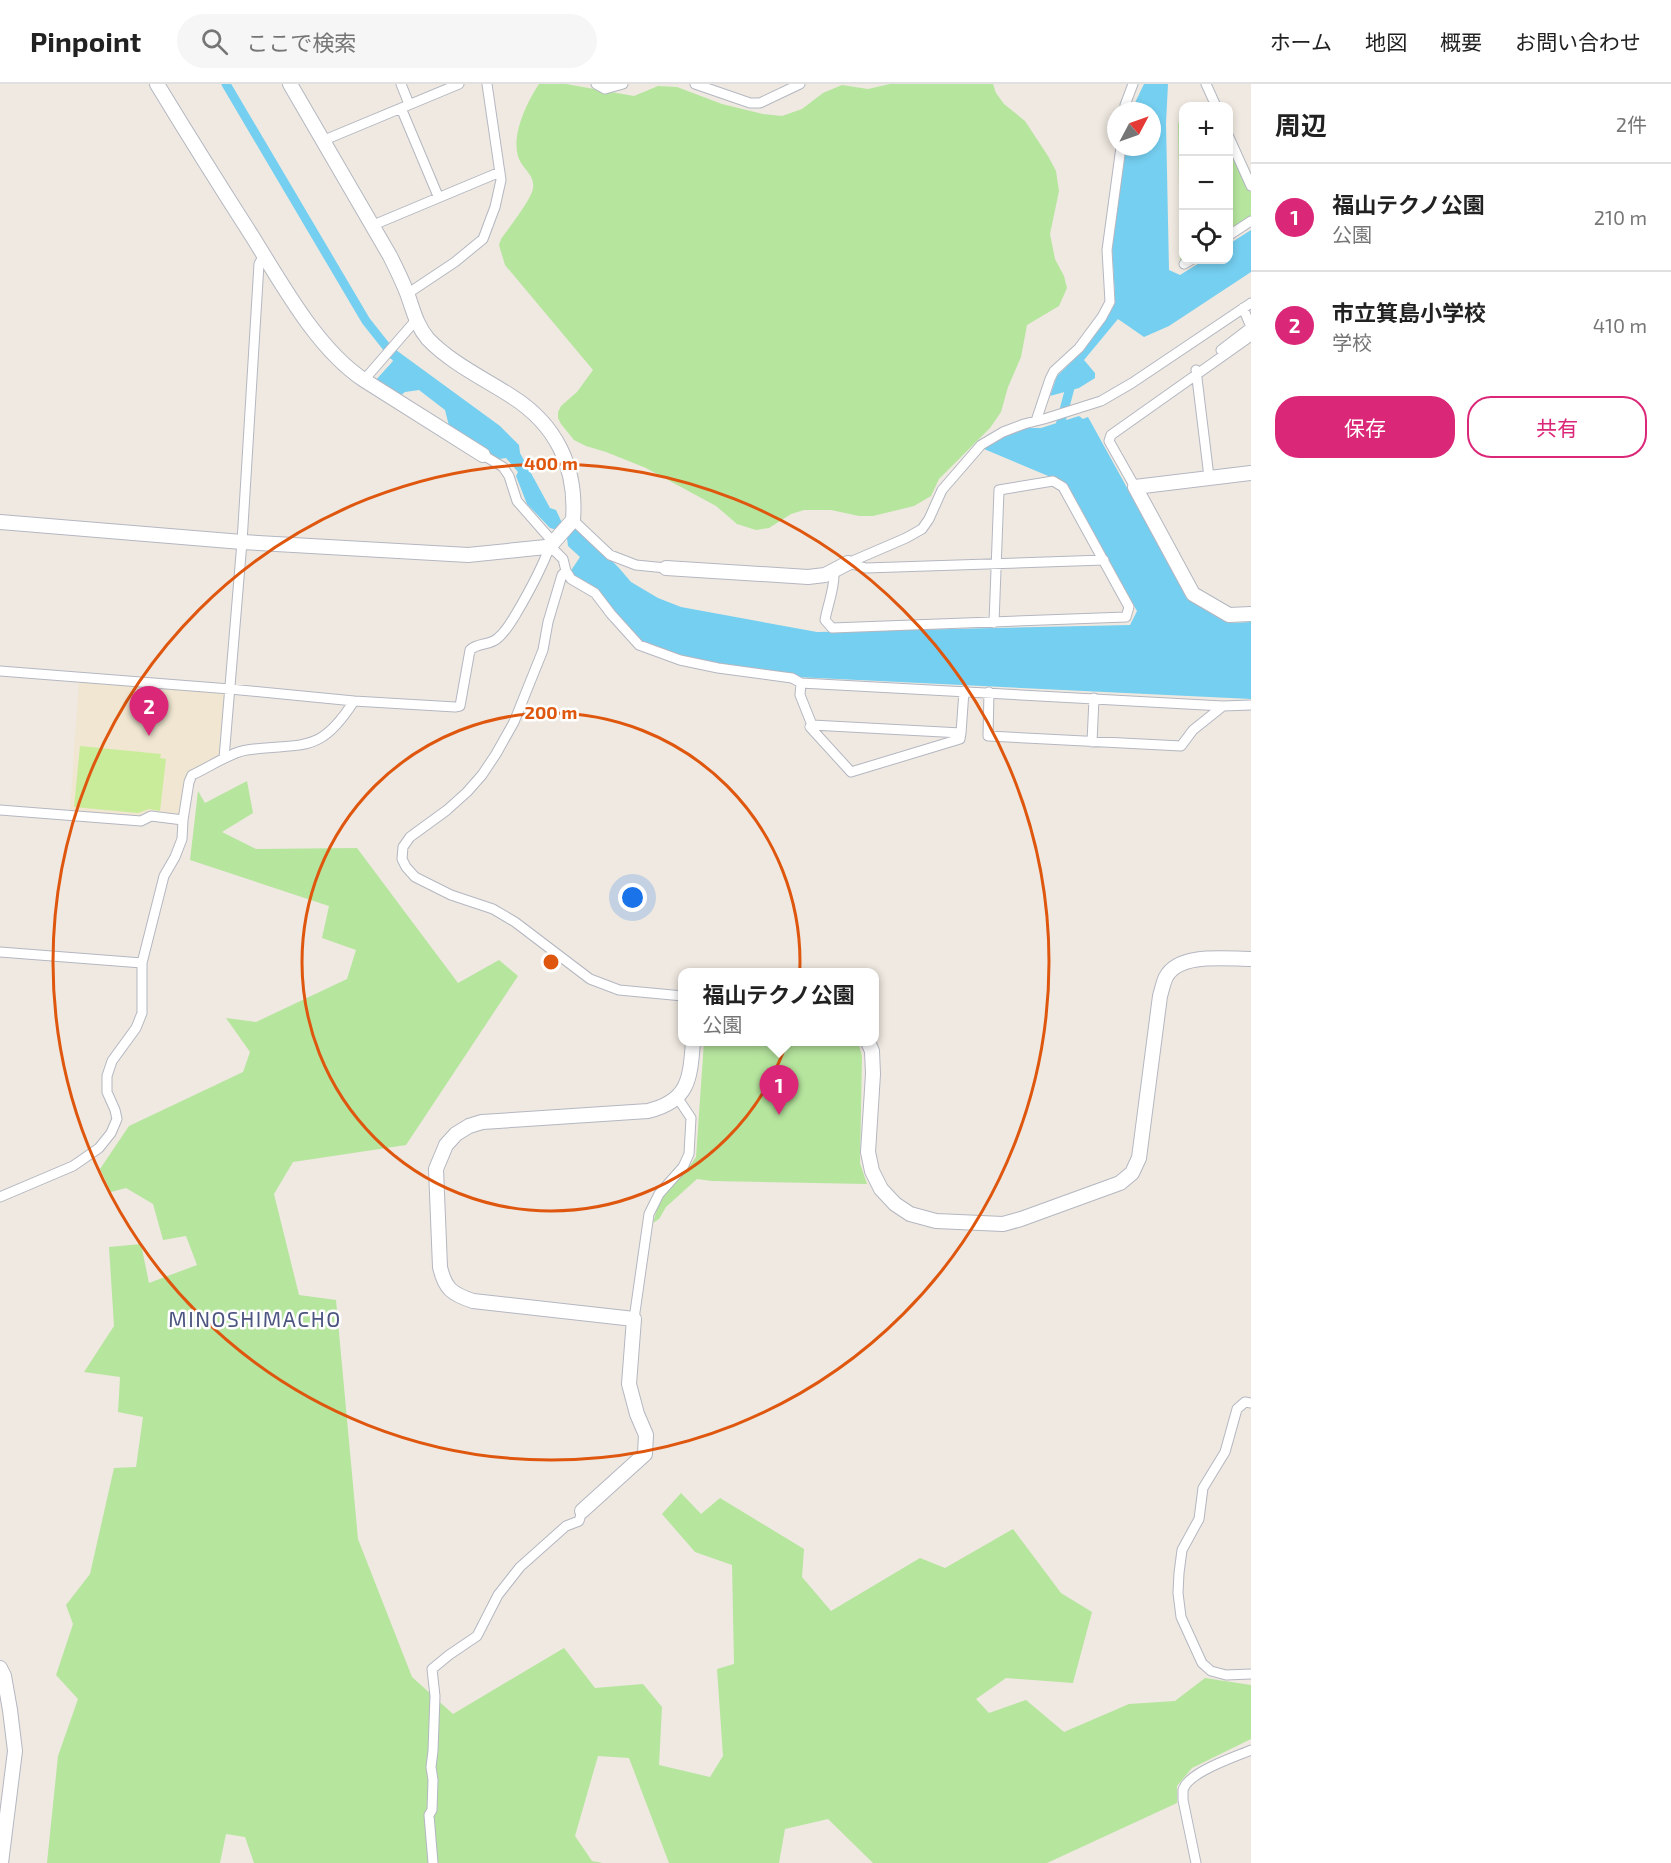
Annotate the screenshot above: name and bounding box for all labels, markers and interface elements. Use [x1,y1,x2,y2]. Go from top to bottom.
search box [177,14,597,68]
text: Pinpoint [30,24,141,58]
icon: search [198,25,231,58]
text: ここで検索 [246,29,356,55]
text: ホーム [1270,29,1332,54]
text: 地図 [1365,29,1407,54]
text: 概要 [1440,29,1482,54]
text: お問い合わせ [1515,29,1641,54]
north arrow [1107,102,1161,156]
map controls [1179,102,1233,264]
button: + [1179,102,1233,156]
text: 周辺 [1275,109,1327,140]
text: 2件 [1616,112,1647,136]
button: − [1179,156,1233,210]
text: 福山テクノ公園 [1332,191,1485,217]
text: 1 [1290,205,1299,229]
text: 210 m [1594,205,1647,229]
button: locate [1179,210,1233,264]
text: 公園 [1332,222,1372,246]
text: 市立箕島小学校 [1332,299,1486,325]
text: 2 [1289,313,1300,337]
text: 410 m [1593,313,1647,337]
text: 学校 [1332,330,1372,354]
button: 保存 [1275,396,1455,458]
button: 共有 [1467,396,1647,458]
text: 400 m [524,452,578,474]
pin: 2 [130,686,168,736]
text: 200 m [525,701,577,723]
your location [618,883,647,912]
centre of rings [541,952,561,972]
popup [678,968,879,1046]
text: 福山テクノ公園 [702,981,855,1007]
text: 公園 [702,1012,742,1036]
pin: 1 [760,1066,798,1115]
district label: MINOSHIMACHO [168,1306,342,1331]

